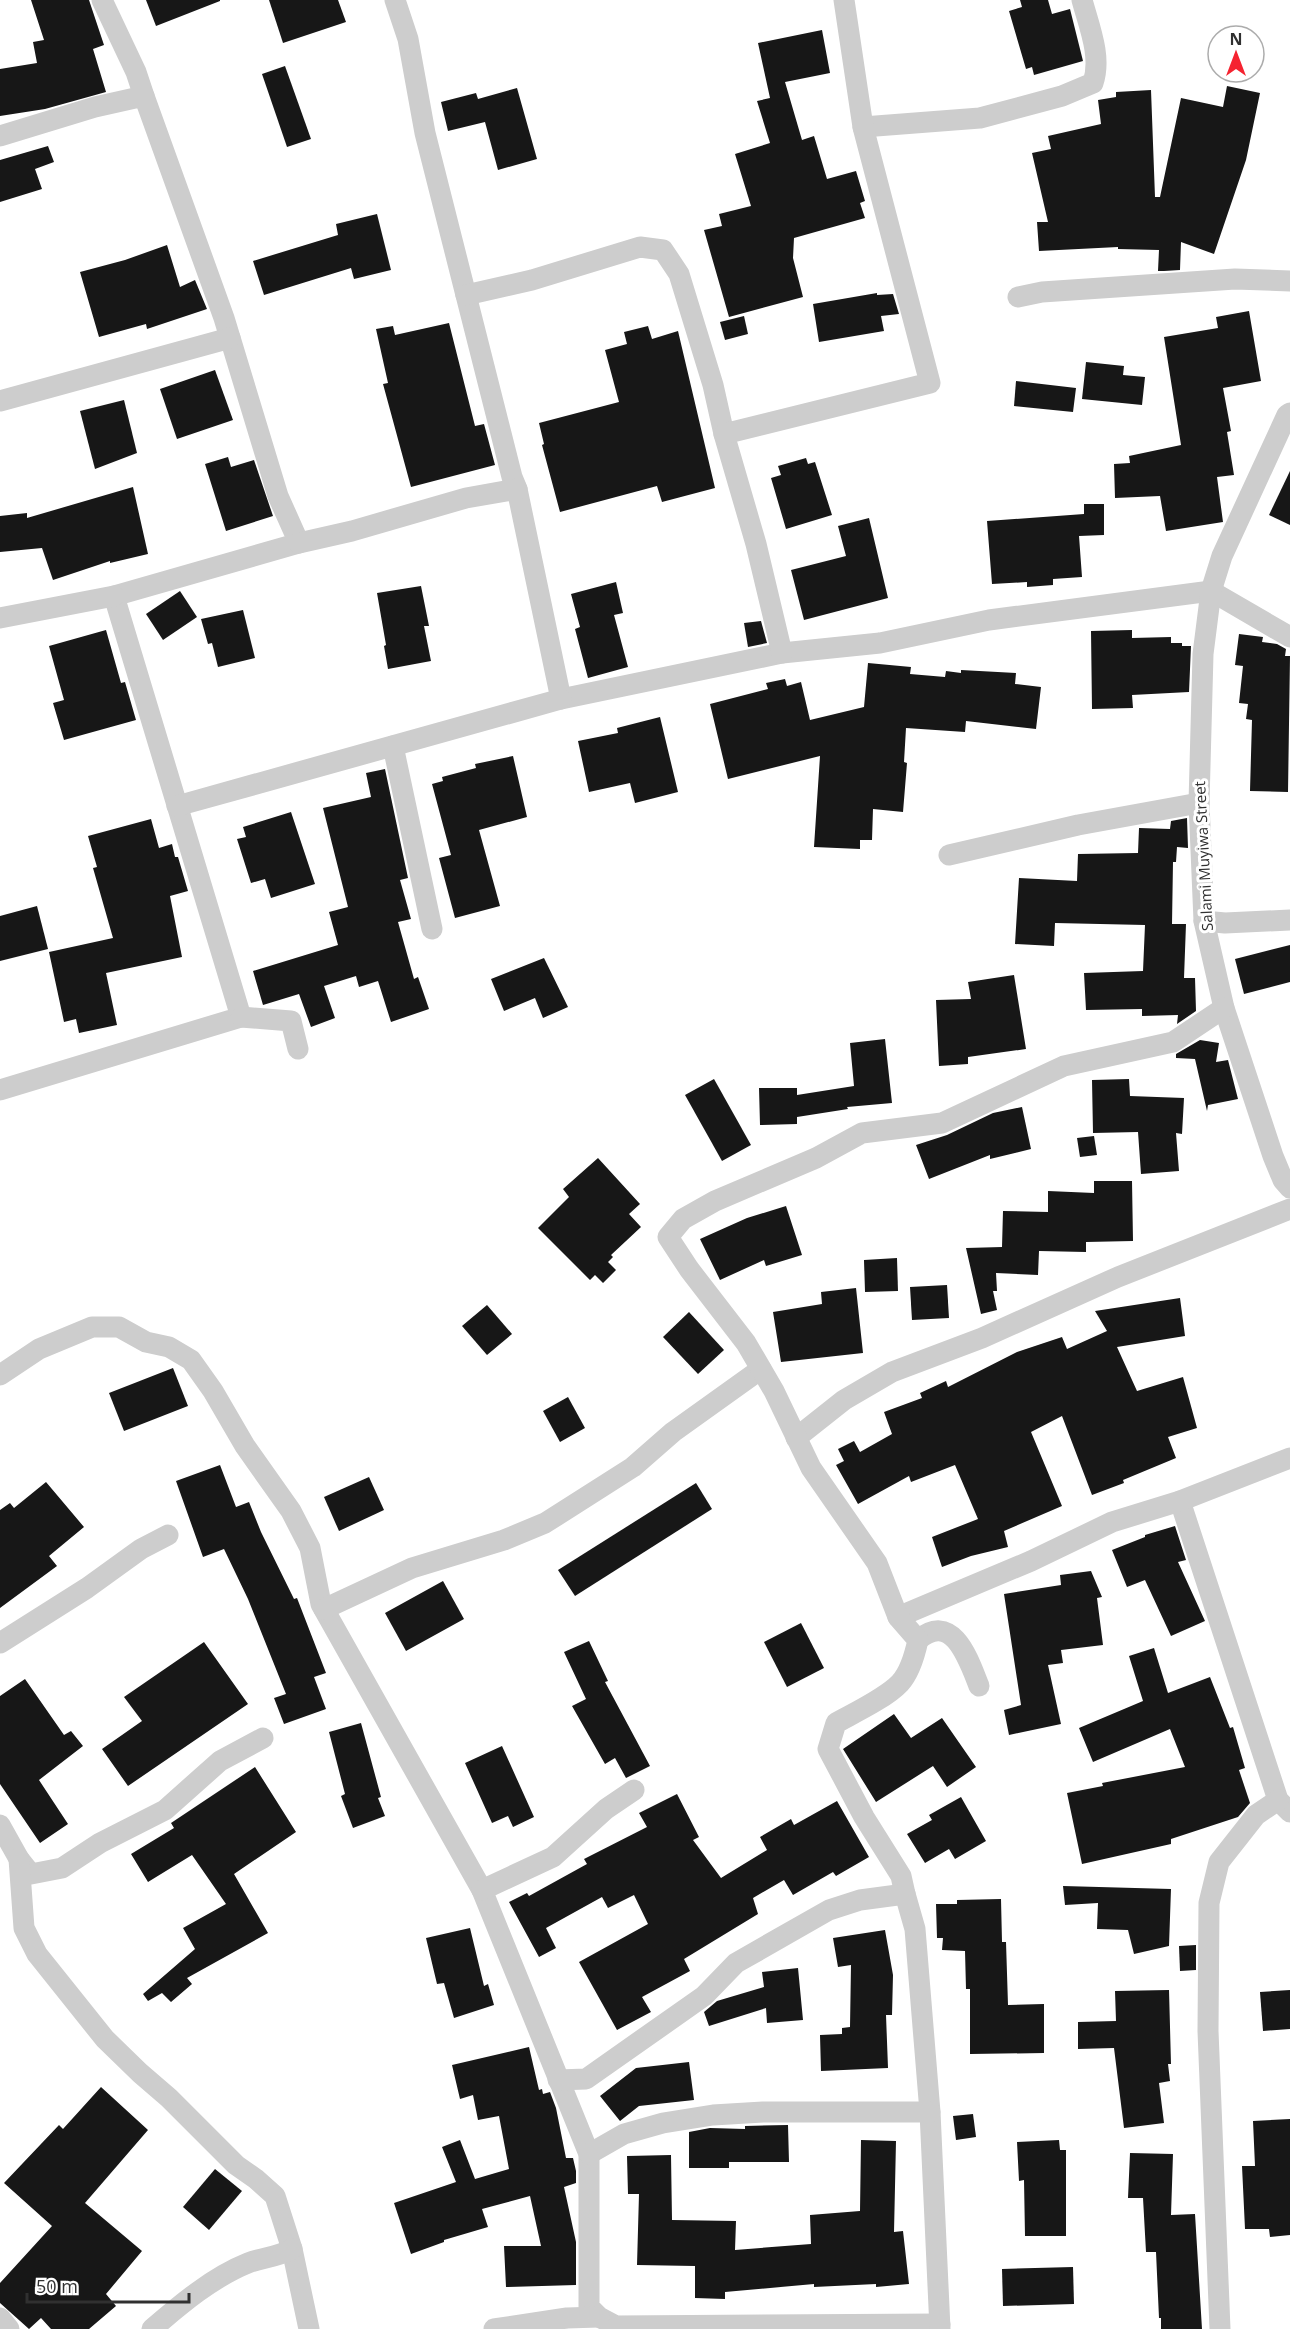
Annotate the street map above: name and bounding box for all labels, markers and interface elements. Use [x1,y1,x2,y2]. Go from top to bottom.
north arrow [1206,24,1266,84]
text: N [1229,28,1243,50]
street label: Salami Muyiwa Street [1189,781,1217,931]
scale bar [27,2266,189,2304]
text: 50 m [36,2274,78,2298]

